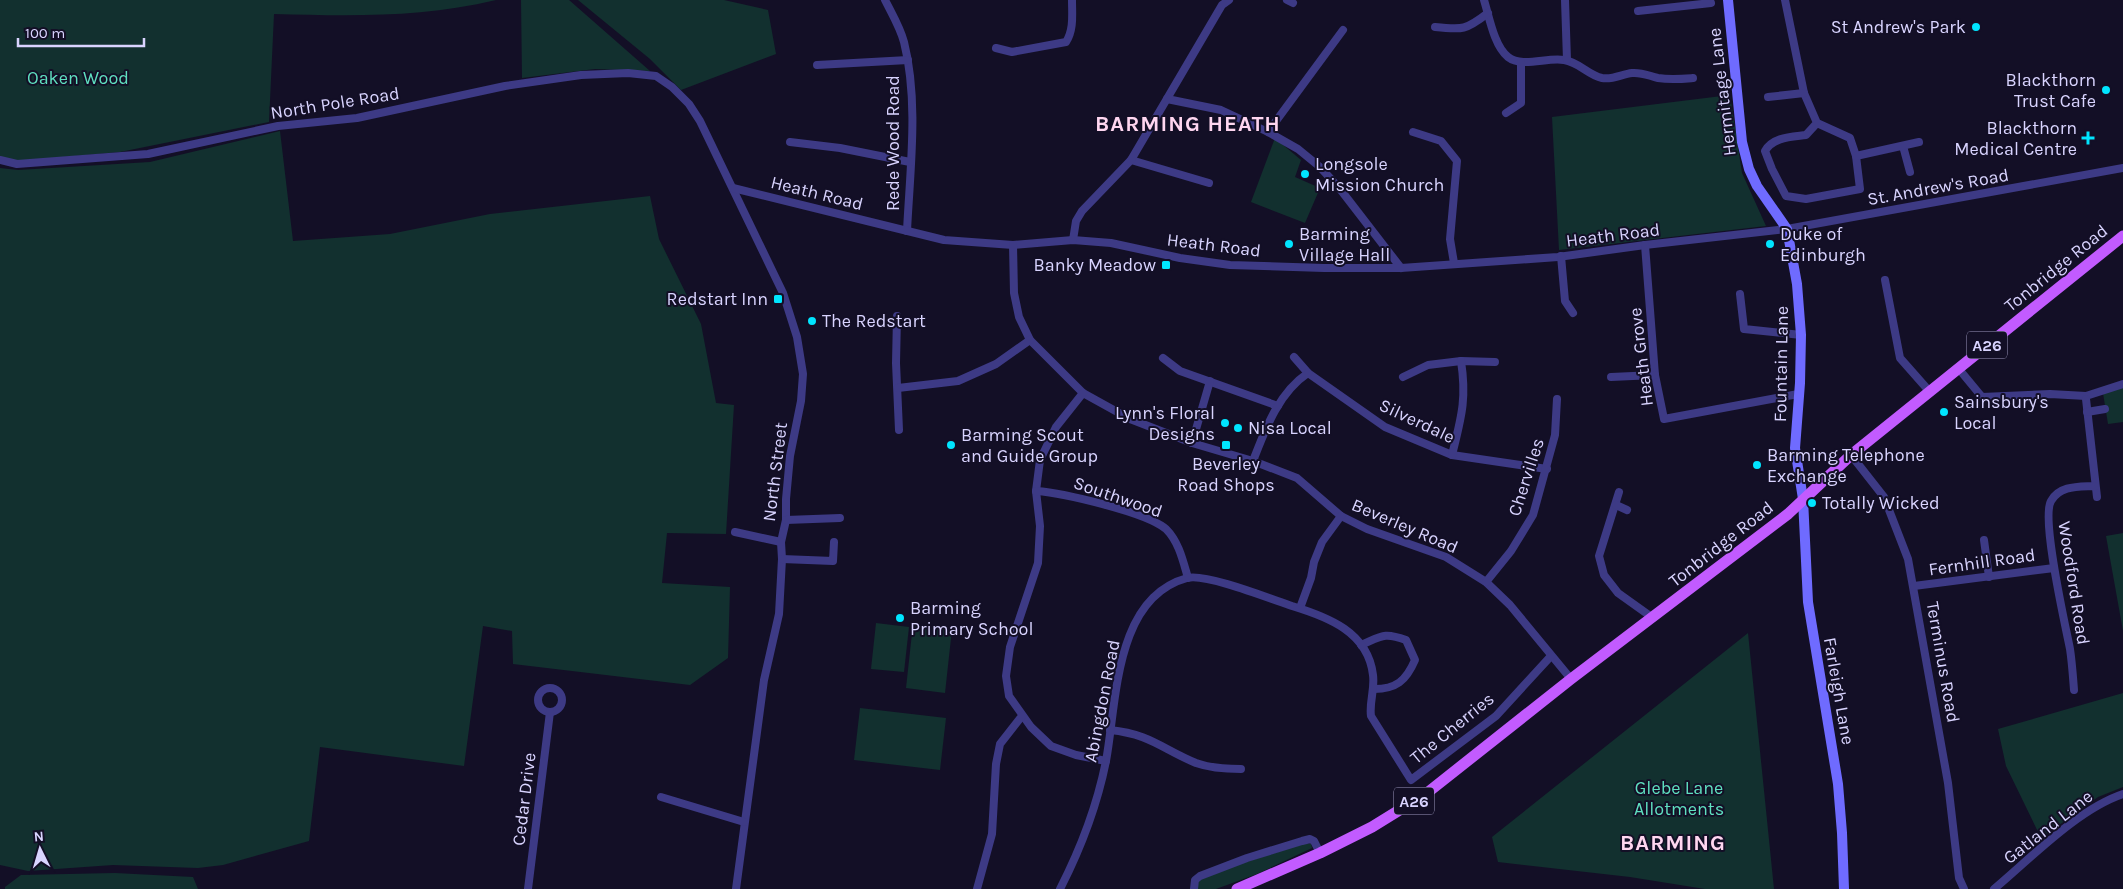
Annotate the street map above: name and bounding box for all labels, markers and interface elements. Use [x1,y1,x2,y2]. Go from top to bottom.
scale bar [18,15,144,47]
place label: St Andrew's Park [1831,16,1966,38]
marker: St Andrew's Park [1970,21,1982,33]
text: 100 m [25,24,65,42]
street label: Hermitage Lane [1703,27,1741,157]
park label: Oaken Wood [27,67,129,89]
place label: Blackthorn Trust Cafe [2006,69,2096,112]
street label: Rede Wood Road [882,75,904,211]
street label: North Pole Road [269,82,401,124]
marker: Blackthorn Trust Cafe [2100,84,2112,96]
district label: BARMING HEATH [1095,111,1281,137]
place label: Blackthorn Medical Centre [1954,117,2077,160]
marker: Blackthorn Medical Centre [2081,131,2095,145]
place label: Longsole Mission Church [1315,153,1444,196]
street label: St. Andrew's Road [1865,164,2011,210]
marker: Longsole Mission Church [1299,168,1311,180]
street label: Heath Road [768,171,866,215]
street label: Heath Road [1565,218,1661,252]
street label: Tonbridge Road [2000,220,2112,316]
place label: Barming Village Hall [1299,223,1390,266]
place label: Duke of Edinburgh [1780,223,1866,266]
street label: Heath Road [1166,228,1262,262]
marker: Barming Village Hall [1283,238,1295,250]
marker: Duke of Edinburgh [1764,238,1776,250]
place label: Banky Meadow [1034,254,1156,276]
marker: Banky Meadow [1160,259,1172,271]
place label: Redstart Inn [667,288,768,310]
marker: Redstart Inn [772,293,784,305]
street label: Heath Grove [1624,306,1658,408]
street label: Fountain Lane [1769,306,1793,422]
place label: The Redstart [822,310,926,332]
marker: The Redstart [806,315,818,327]
road number: A26 [1967,332,2007,358]
place label: Sainsbury's Local [1954,391,2049,434]
street label: Silverdale [1376,394,1458,448]
place label: Lynn's Floral Designs [1115,402,1215,445]
marker: Sainsbury's Local [1938,406,1950,418]
marker: Lynn's Floral Designs [1219,417,1231,429]
place label: Nisa Local [1248,417,1332,439]
street label: North Street [758,421,792,523]
marker: Nisa Local [1232,422,1244,434]
place label: Barming Scout and Guide Group [961,424,1098,467]
street label: Chervilles [1503,435,1549,519]
marker: Barming Scout and Guide Group [945,439,957,451]
marker: Beverley Road Shops [1220,439,1232,451]
place label: Barming Telephone Exchange [1767,444,1925,487]
place label: Beverley Road Shops [1177,453,1275,496]
marker: Barming Telephone Exchange [1751,459,1763,471]
street label: Southwood [1071,472,1165,522]
place label: Totally Wicked [1822,492,1940,514]
street label: Beverley Road [1348,494,1462,558]
street label: Tonbridge Road [1664,496,1778,592]
marker: Totally Wicked [1806,497,1818,509]
street label: Woodford Road [2053,520,2095,646]
street label: Fernhill Road [1927,544,2037,580]
place label: Barming Primary School [910,597,1034,640]
street label: Terminus Road [1922,600,1964,724]
marker: Barming Primary School [894,612,906,624]
street label: Farleigh Lane [1819,636,1859,746]
street label: Abingdon Road [1079,638,1125,764]
street label: The Cherries [1406,687,1498,769]
street label: Cedar Drive [507,751,541,847]
park label: Glebe Lane Allotments [1634,777,1724,820]
street label: Gatland Lane [1999,785,2097,869]
road number: A26 [1394,788,1434,814]
north arrow [15,824,65,874]
text: N [33,828,45,845]
district label: BARMING [1620,830,1726,856]

